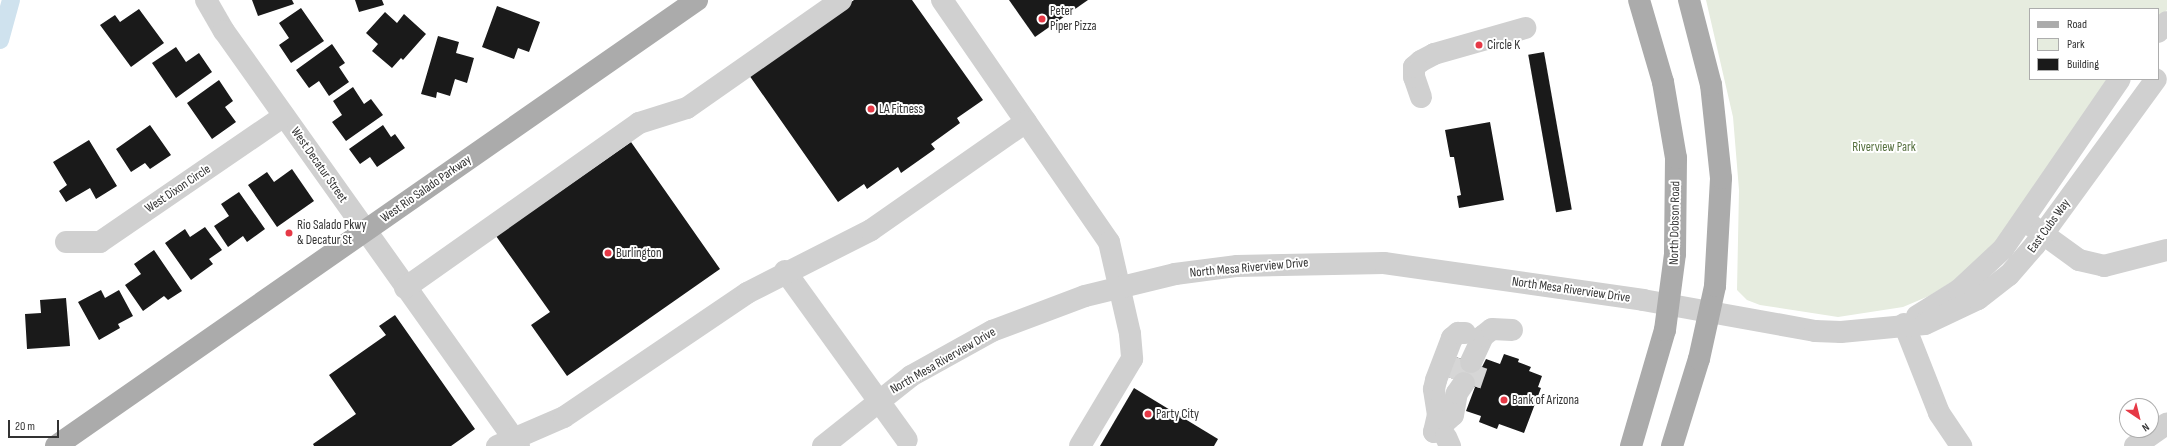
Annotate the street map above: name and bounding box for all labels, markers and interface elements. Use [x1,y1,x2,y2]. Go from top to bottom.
place label: Peter Piper Pizza [1050,4,1097,35]
legend [2029,8,2159,80]
marker: Peter Piper Pizza [1037,14,1047,24]
text: Road [2067,17,2087,32]
place label: Circle K [1487,37,1520,53]
text: Park [2067,37,2085,52]
marker: Circle K [1474,40,1484,50]
text: Building [2067,57,2099,72]
place label: LA Fitness [879,101,923,117]
marker: LA Fitness [866,104,876,114]
street label: West Decatur Street [287,124,351,206]
park label: Riverview Park [1852,139,1916,155]
street label: West Rio Salado Parkway [378,152,474,226]
street label: West Dixon Circle [142,161,214,217]
street label: North Dobson Road [1666,181,1684,265]
street label: East Cubs Way [2024,196,2074,256]
place label: Rio Salado Pkwy & Decatur St [297,218,367,249]
marker: Rio Salado Pkwy & Decatur St [284,228,294,238]
place label: Burlington [616,245,662,261]
marker: Burlington [603,248,613,258]
street label: North Mesa Riverview Drive [1189,255,1309,281]
street label: North Mesa Riverview Drive [1511,274,1631,306]
street label: North Mesa Riverview Drive [887,324,999,398]
place label: Bank of Arizona [1512,392,1579,408]
marker: Bank of Arizona [1499,395,1509,405]
north arrow [2119,398,2159,438]
place label: Party City [1156,406,1199,422]
marker: Party City [1143,409,1153,419]
scale bar [10,412,61,438]
text: 20 m [15,419,35,434]
text: N [2139,420,2152,434]

